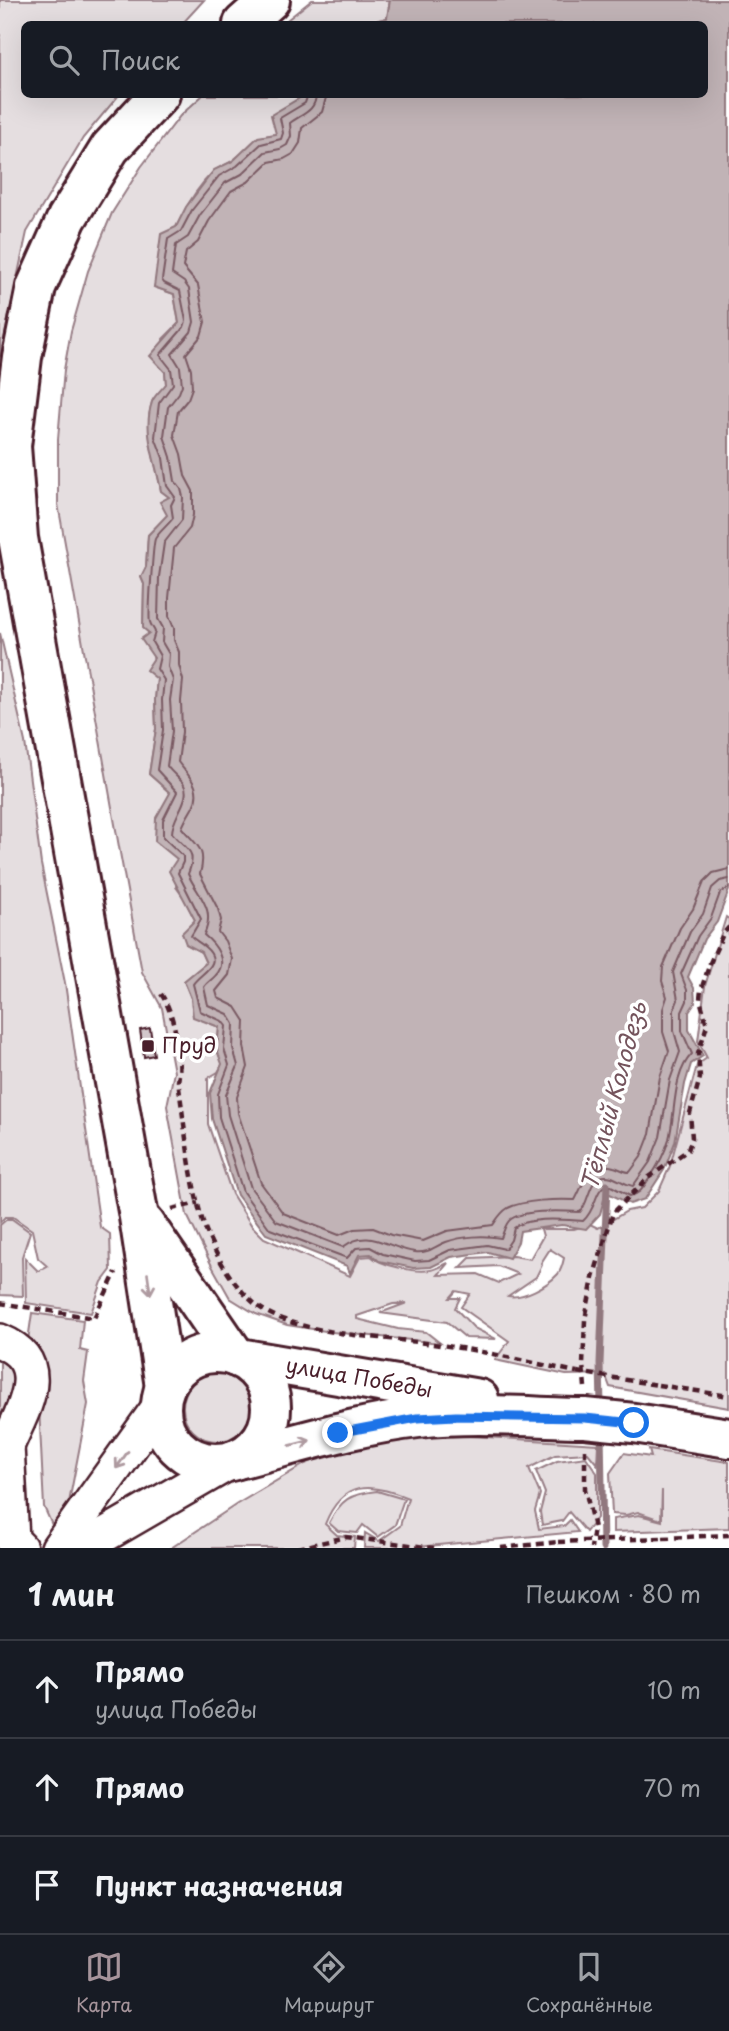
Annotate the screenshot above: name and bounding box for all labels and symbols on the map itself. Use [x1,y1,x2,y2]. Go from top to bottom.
water label: Тёплый Колодезь [571,997,655,1193]
place label: Пруд [162,1028,216,1060]
marker: Пруд [140,1038,156,1054]
one-way arrow [143,1272,156,1295]
street label: улица Победы [284,1347,435,1405]
route start [618,1407,649,1438]
route end [322,1417,353,1448]
one-way arrow [288,1436,311,1449]
one-way arrow [115,1450,129,1469]

